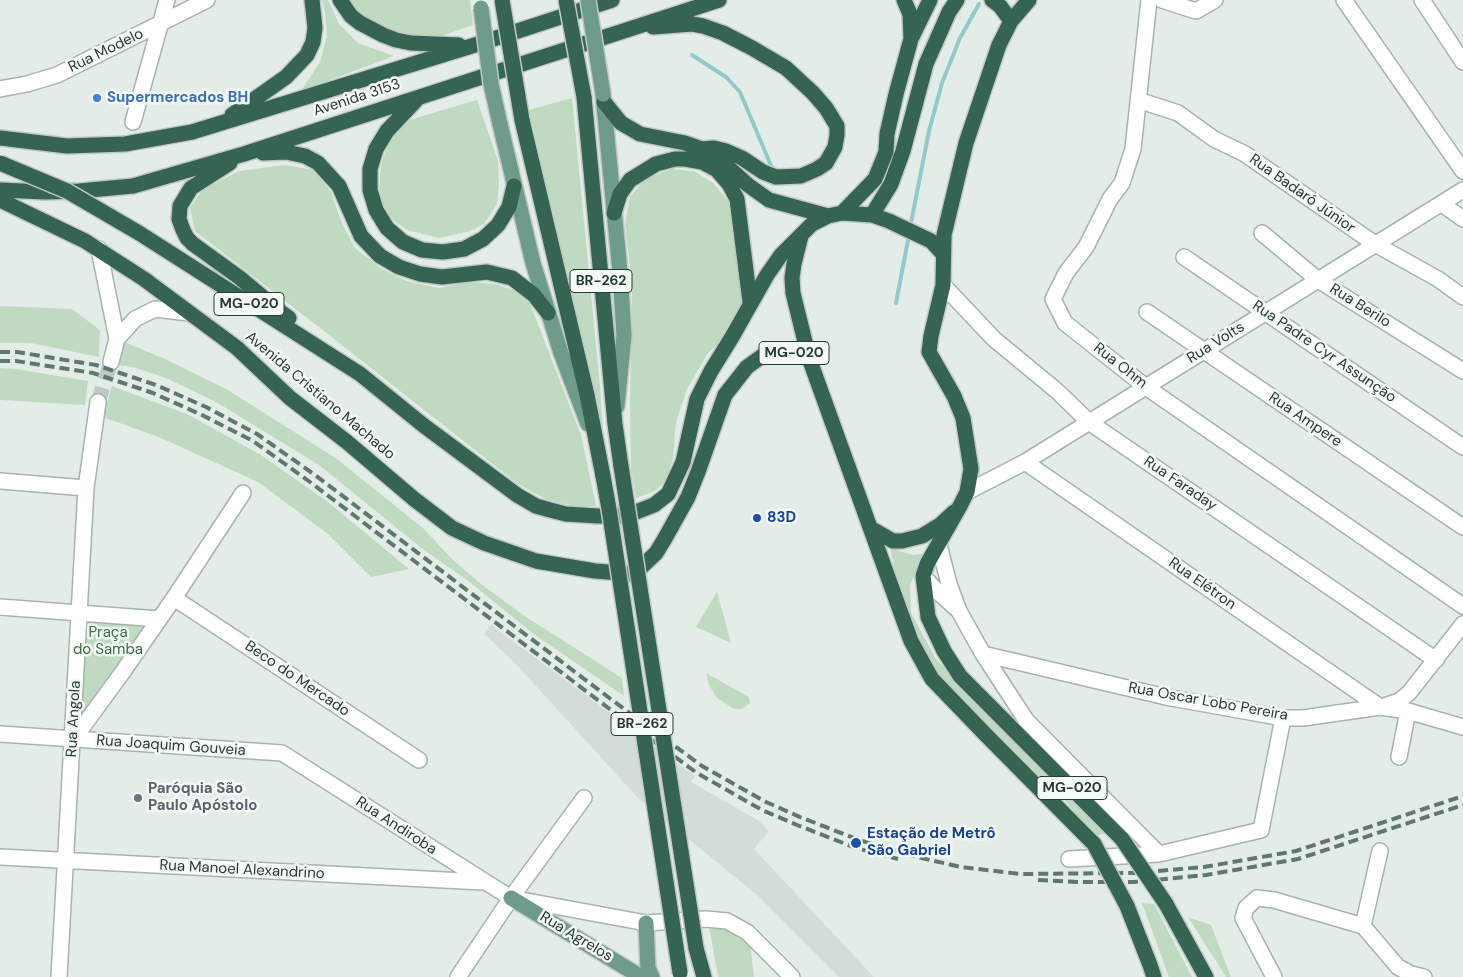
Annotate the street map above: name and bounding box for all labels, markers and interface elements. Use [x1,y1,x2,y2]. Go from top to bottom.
street label: Rua Modelo [66,25,146,77]
street label: Avenida 3153 [311,75,403,121]
place label: Supermercados BH [107,89,248,107]
marker: Supermercados BH [91,92,103,104]
street label: Rua Badaró Júnior [1246,151,1358,237]
road number: BR-262 [570,270,632,292]
street label: Rua Berilo [1326,280,1394,332]
road number: MG-020 [214,292,284,316]
street label: Rua Padre Cyr Assunção [1249,297,1399,407]
street label: Rua Volts [1184,318,1248,368]
street label: Avenida Cristiano Machado [242,328,398,464]
street label: Rua Ohm [1090,339,1150,393]
road number: MG-020 [759,342,829,364]
street label: Rua Ampere [1265,389,1345,451]
street label: Rua Faraday [1140,453,1220,515]
place label: 83D [767,509,796,527]
marker: 83D [751,512,763,524]
street label: Rua Elétron [1165,554,1239,614]
park label: Praça do Samba [73,624,143,659]
street label: Beco do Mercado [241,637,353,721]
street label: Rua Oscar Lobo Pereira [1127,679,1289,725]
street label: Rua Angola [63,680,85,758]
road number: BR-262 [611,712,673,736]
street label: Rua Joaquim Gouveia [96,732,246,760]
road number: MG-020 [1037,776,1107,800]
place label: Paróquia São Paulo Apóstolo [148,780,257,815]
marker: Paróquia São Paulo Apóstolo [132,792,144,804]
street label: Rua Andiroba [352,793,440,859]
place label: Estação de Metrô São Gabriel [867,825,996,860]
marker: Estação de Metrô São Gabriel [849,836,863,850]
street label: Rua Manoel Alexandrino [159,857,325,883]
street label: Rua Agrelos [536,908,616,966]

